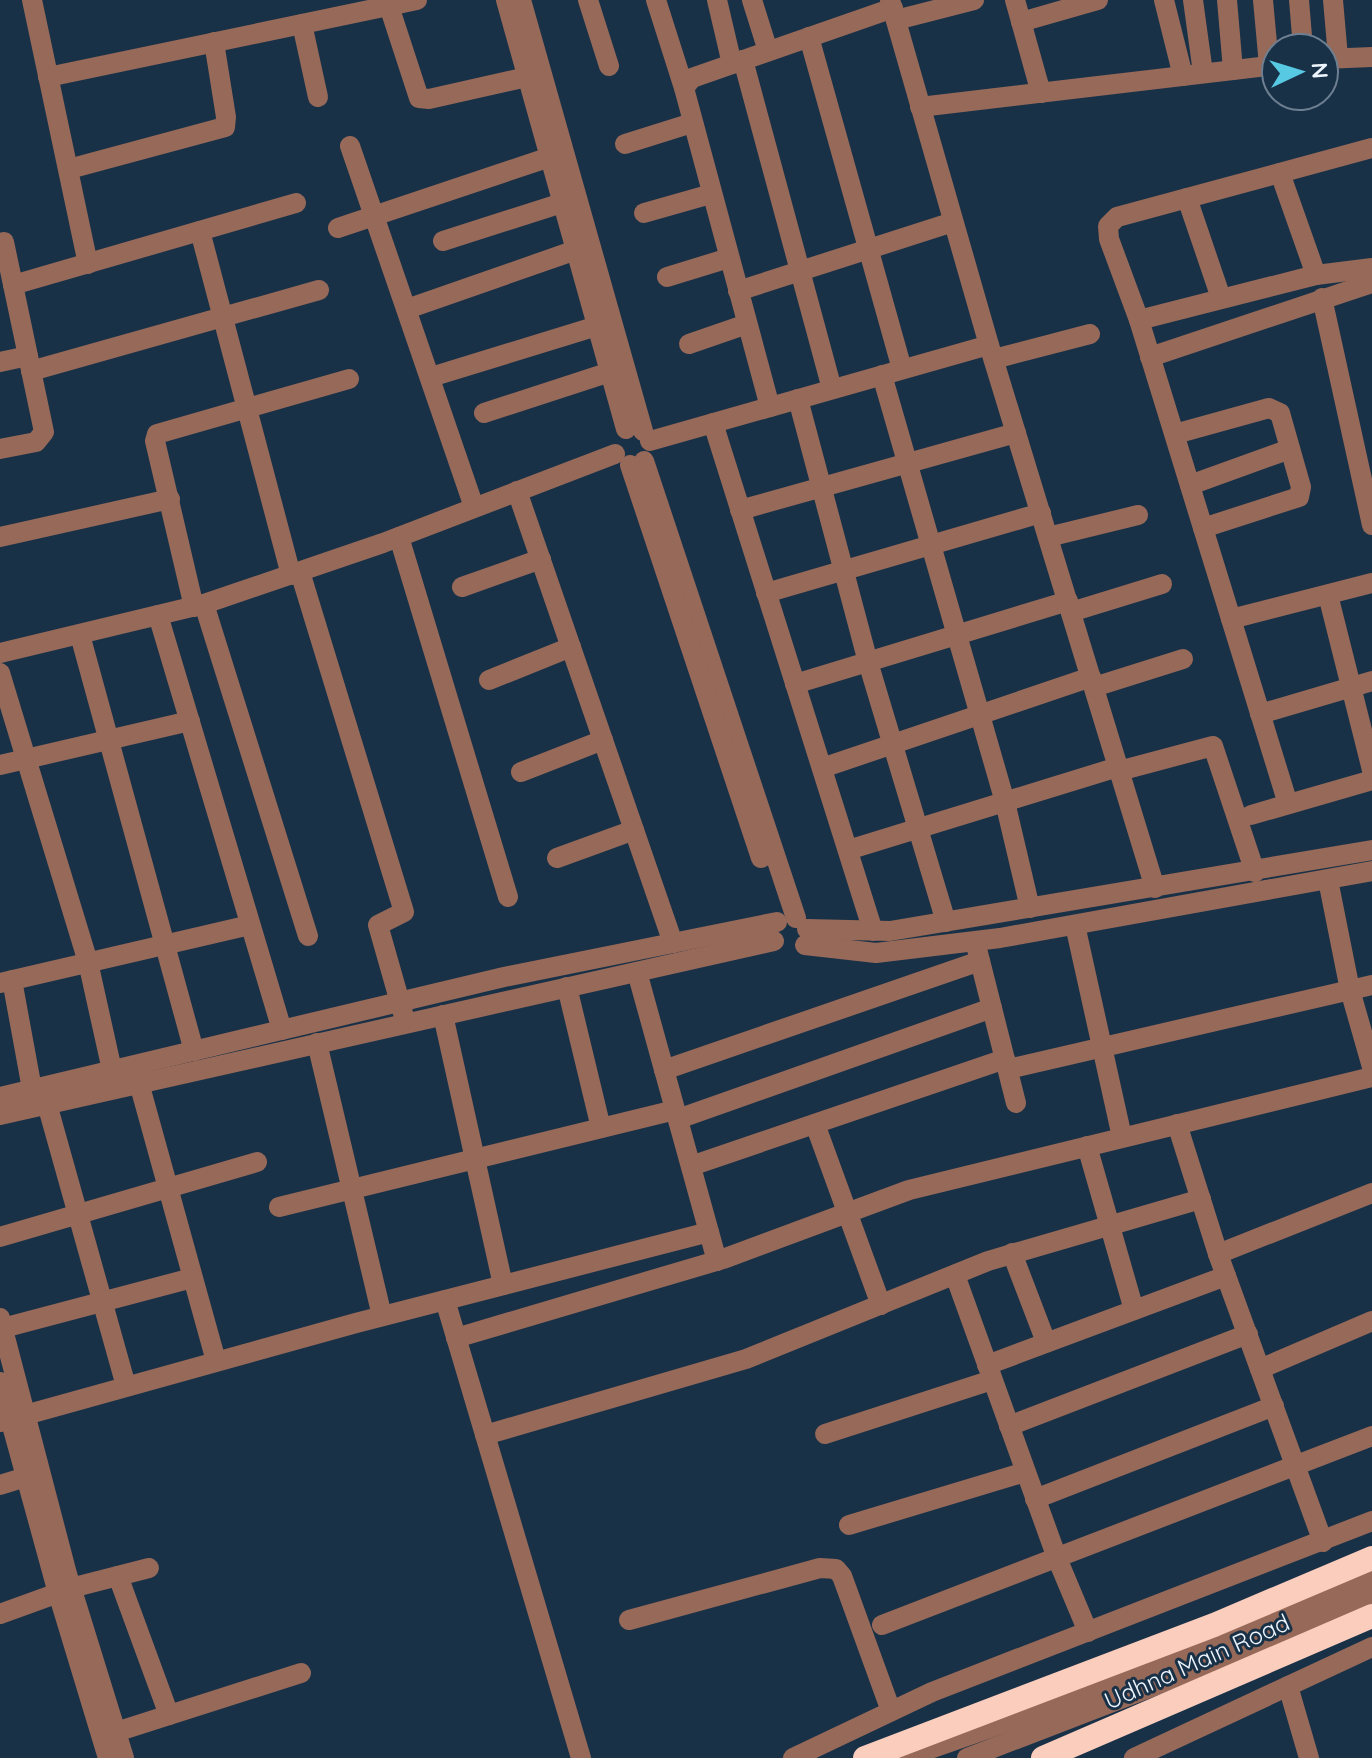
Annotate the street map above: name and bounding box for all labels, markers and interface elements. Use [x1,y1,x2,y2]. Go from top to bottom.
north arrow [1260,32,1340,112]
text: N [1305,62,1334,80]
street label: Udhna Main Road [1099,1607,1294,1715]

